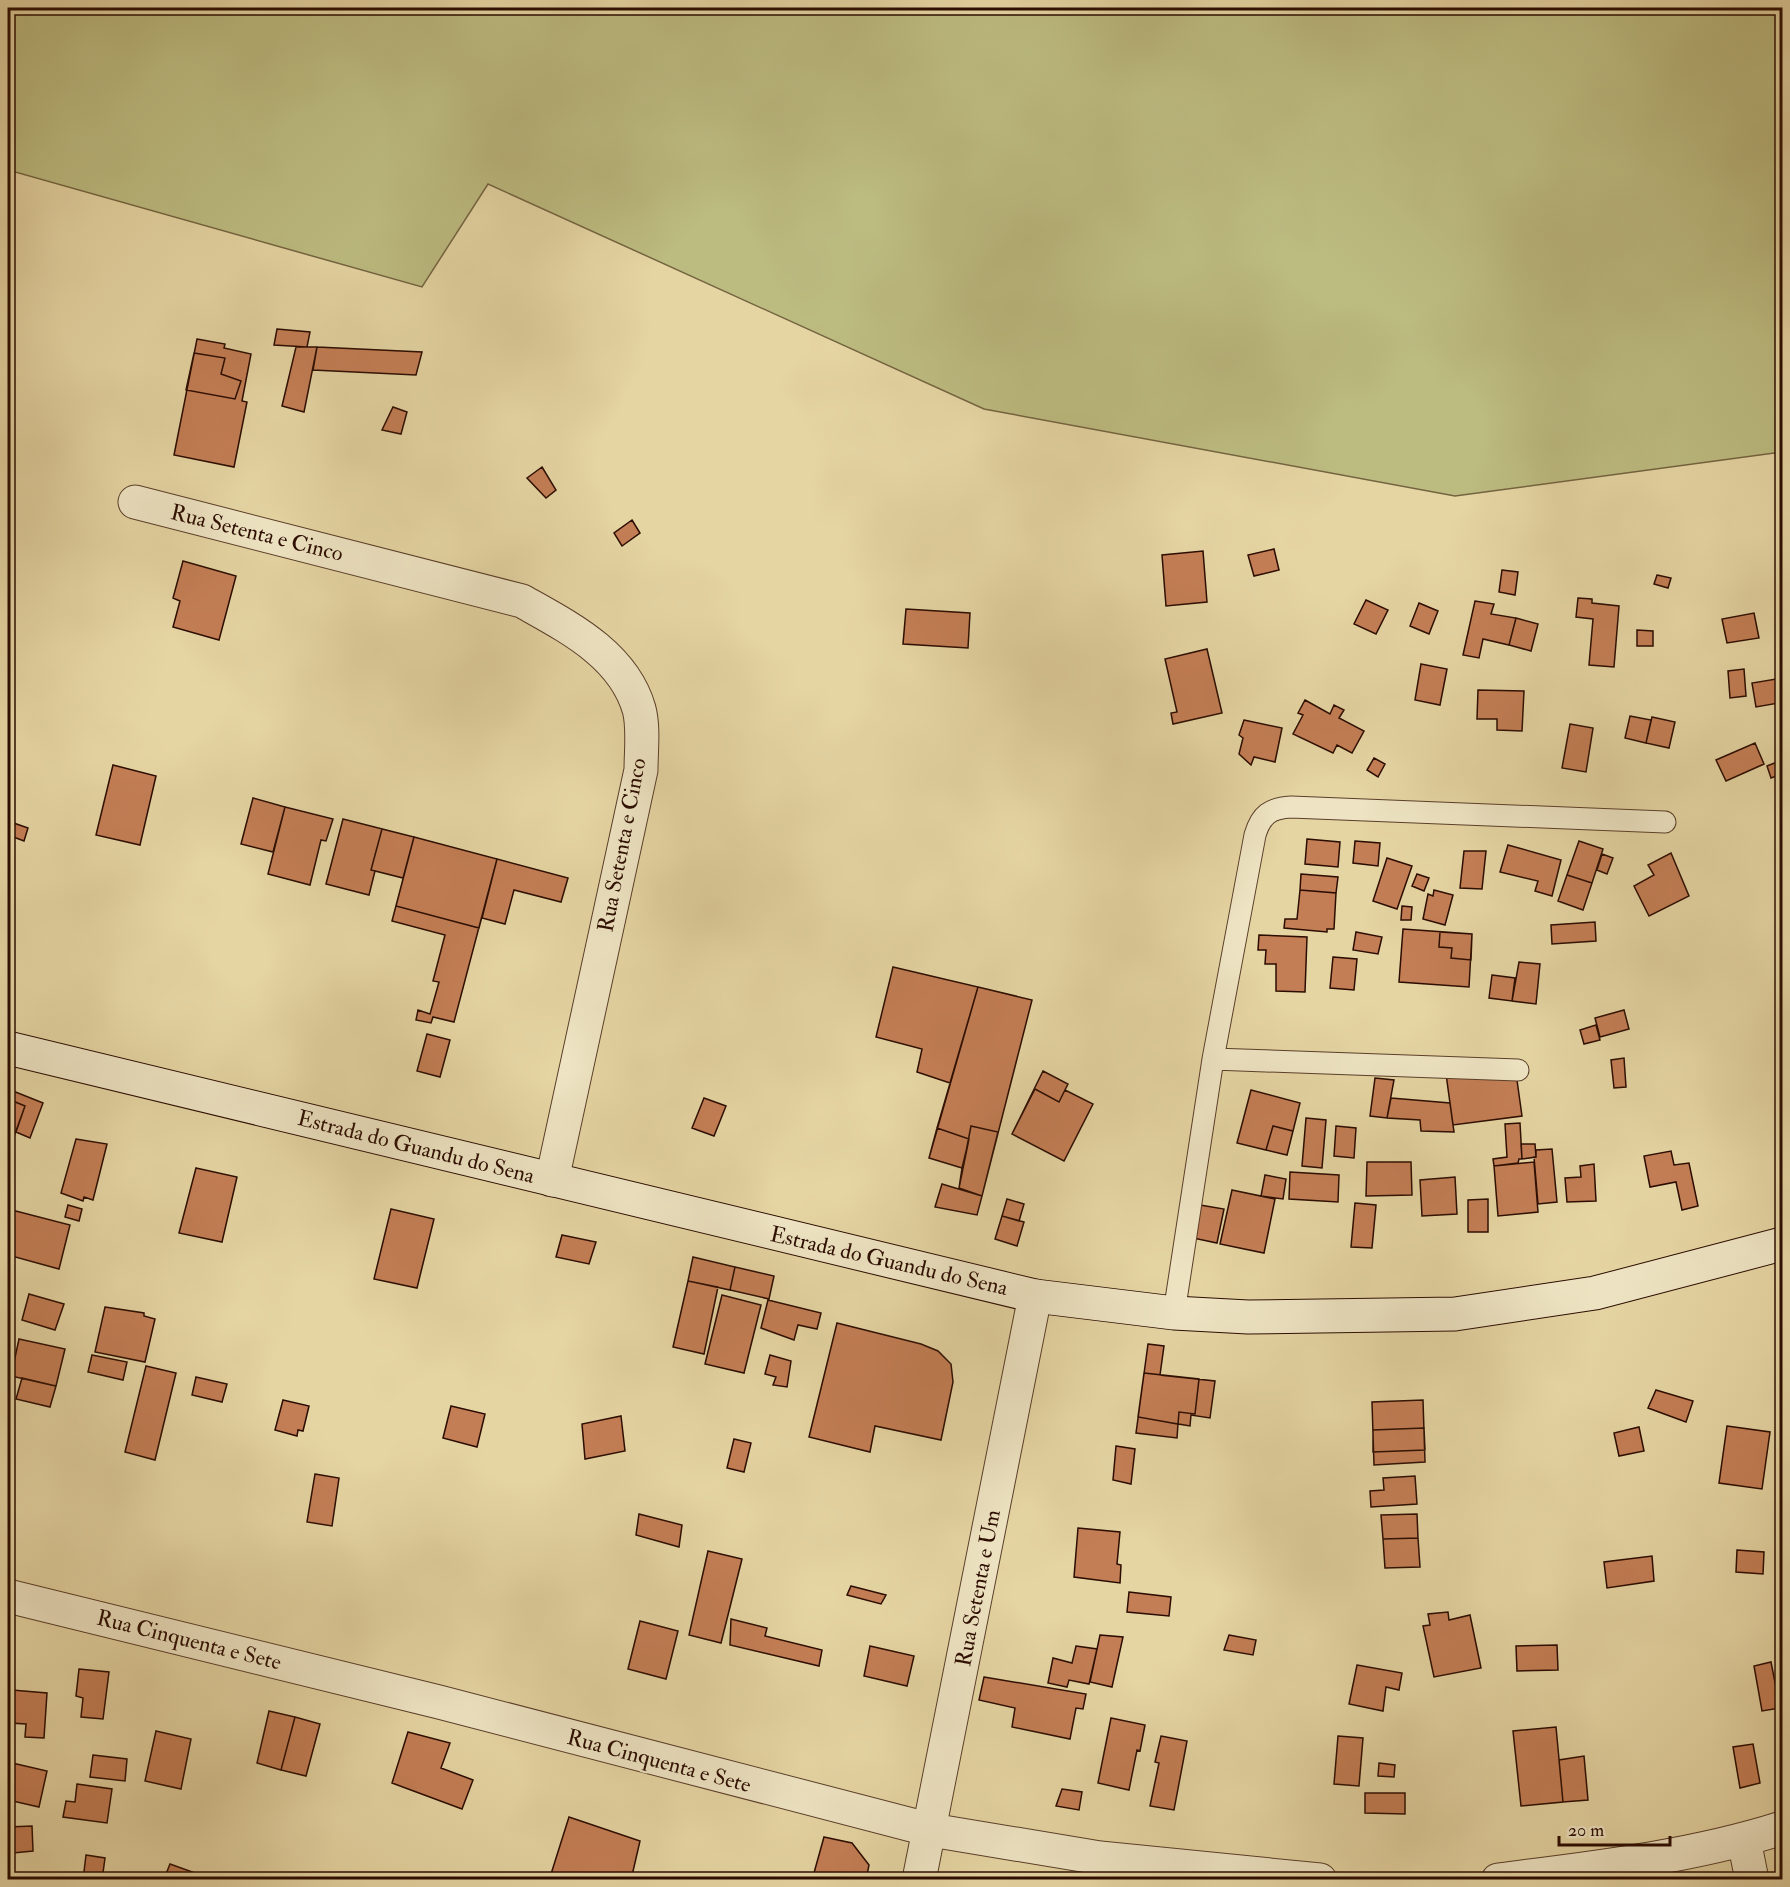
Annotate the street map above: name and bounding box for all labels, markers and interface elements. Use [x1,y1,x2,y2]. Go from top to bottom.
street label: Rua Setenta e Cinco [168,498,346,568]
street label: Rua Setenta e Cinco [591,756,653,934]
street label: Estrada do Guandu do Sena [295,1104,538,1190]
street label: Estrada do Guandu do Sena [767,1220,1012,1302]
street label: Rua Setenta e Um [949,1507,1007,1669]
street label: Rua Cinquenta e Sete [94,1604,284,1676]
street label: Rua Cinquenta e Sete [564,1723,754,1799]
scale bar [1559,1809,1670,1847]
text: 20 m [1568,1819,1604,1842]

